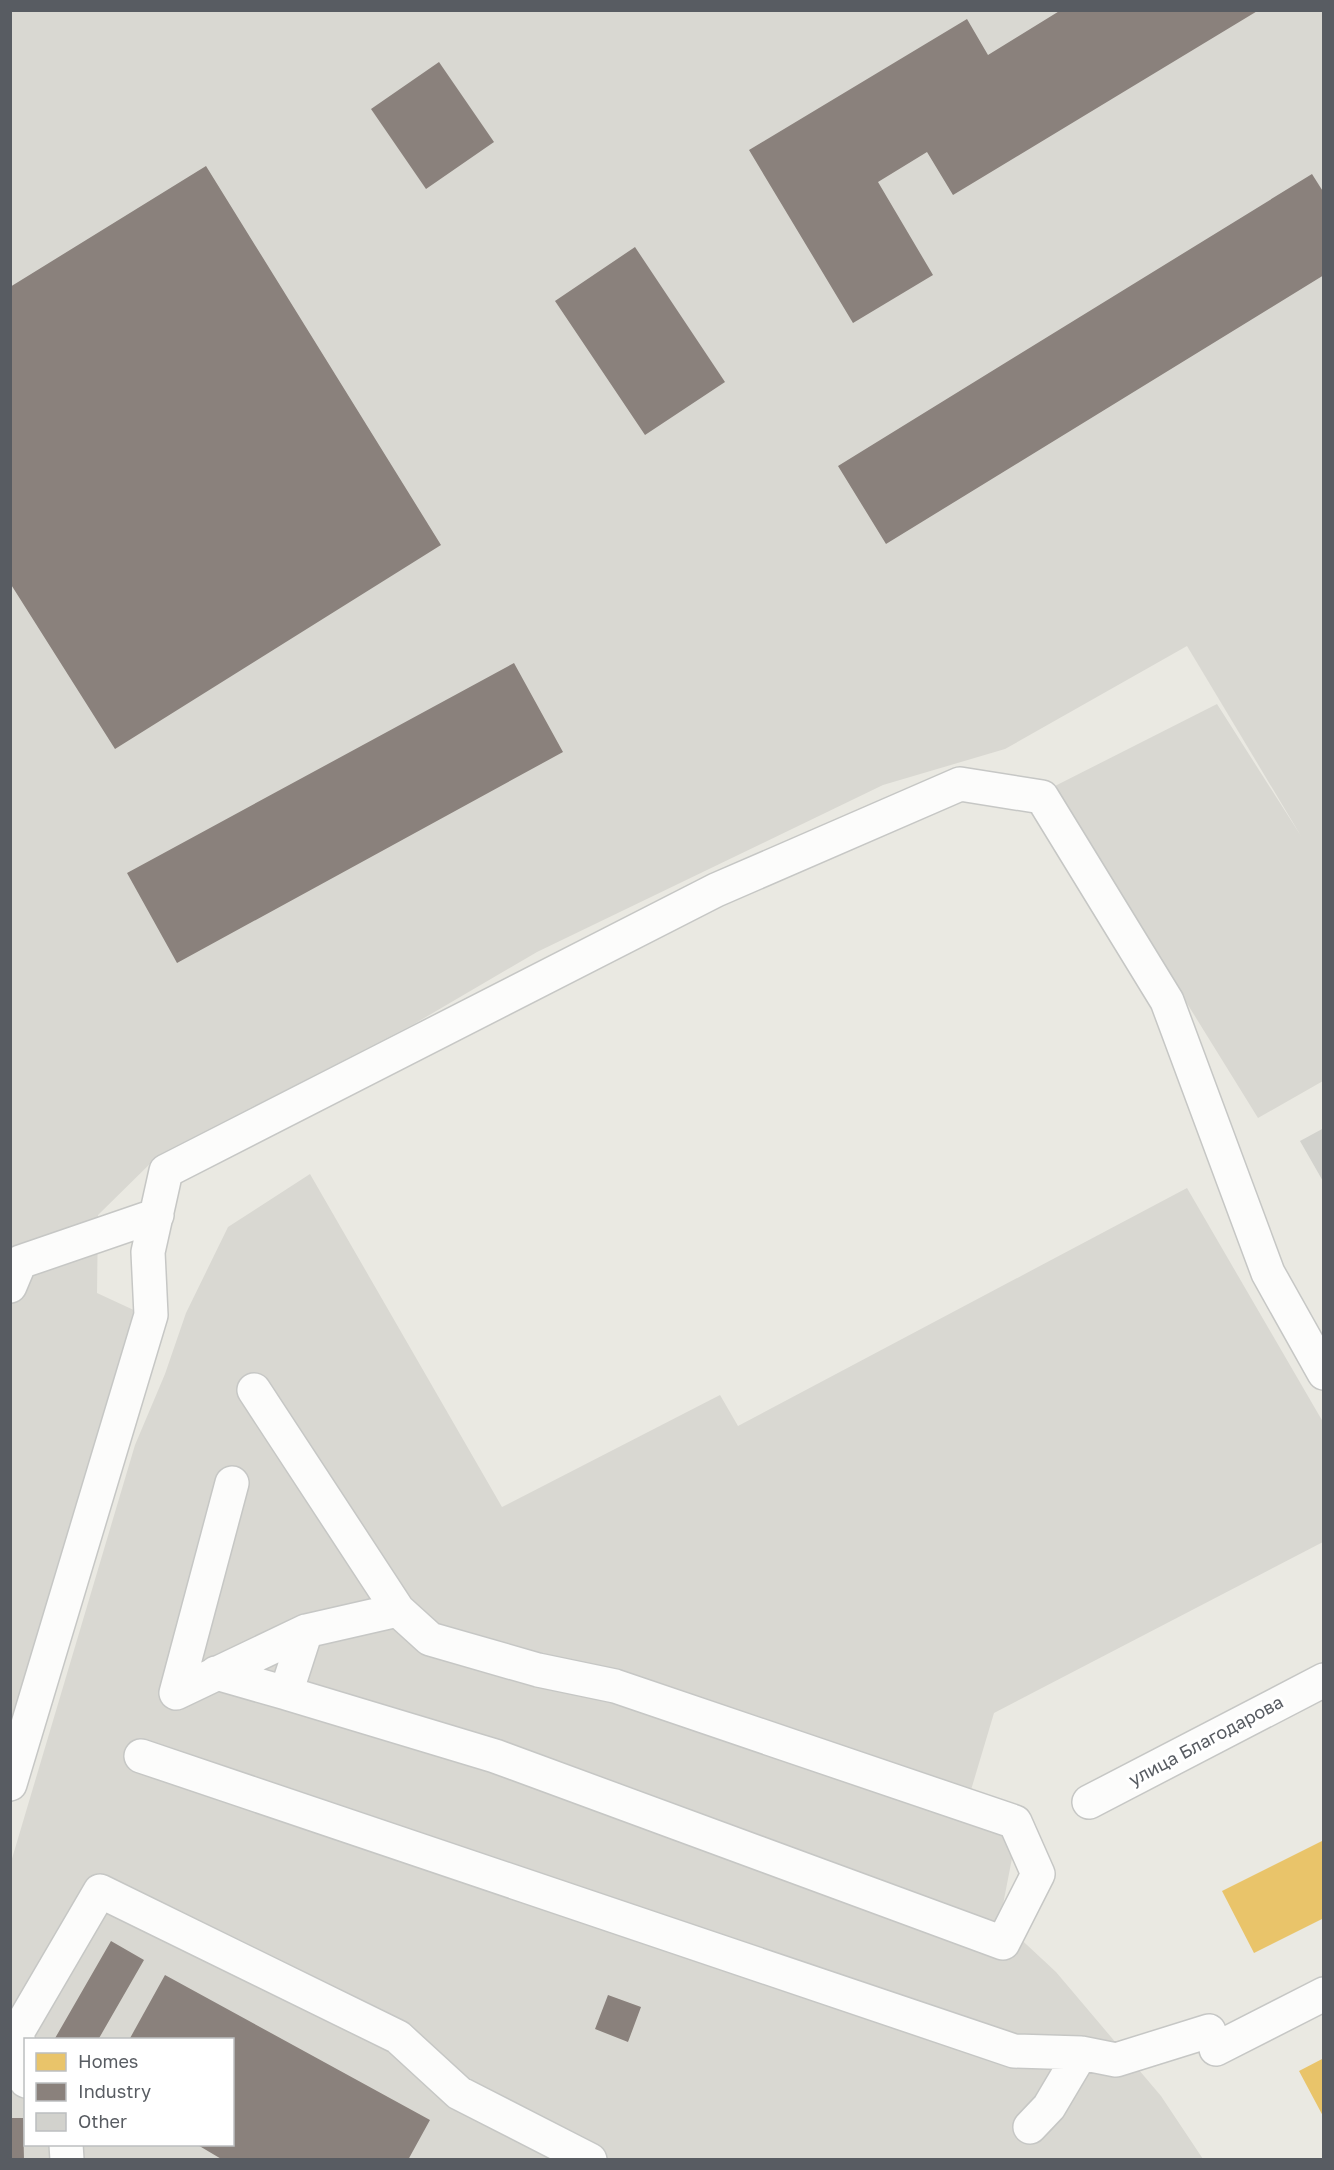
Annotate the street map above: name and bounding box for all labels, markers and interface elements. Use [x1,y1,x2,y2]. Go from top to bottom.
street label: улица Благодарова [1124,1690,1287,1790]
legend [24,2038,234,2146]
text: Homes [78,2050,138,2072]
text: Industry [78,2080,151,2102]
text: Other [78,2110,127,2132]

